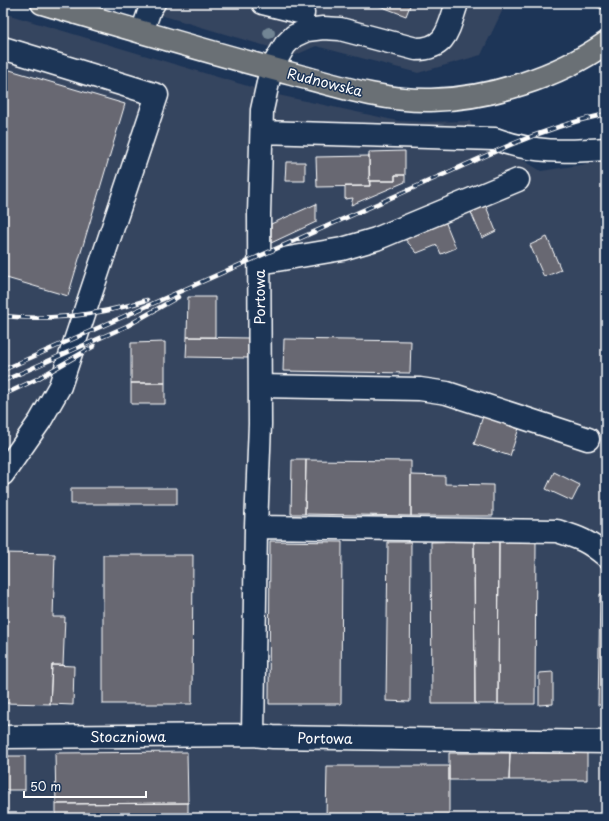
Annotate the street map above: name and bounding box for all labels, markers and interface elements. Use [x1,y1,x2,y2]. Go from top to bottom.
street label: Rudnowska [285,62,365,102]
street label: Portowa [249,269,270,325]
street label: Stoczniowa [90,726,166,747]
street label: Portowa [297,727,353,749]
scale bar [24,773,146,799]
text: 50 m [30,777,61,795]

